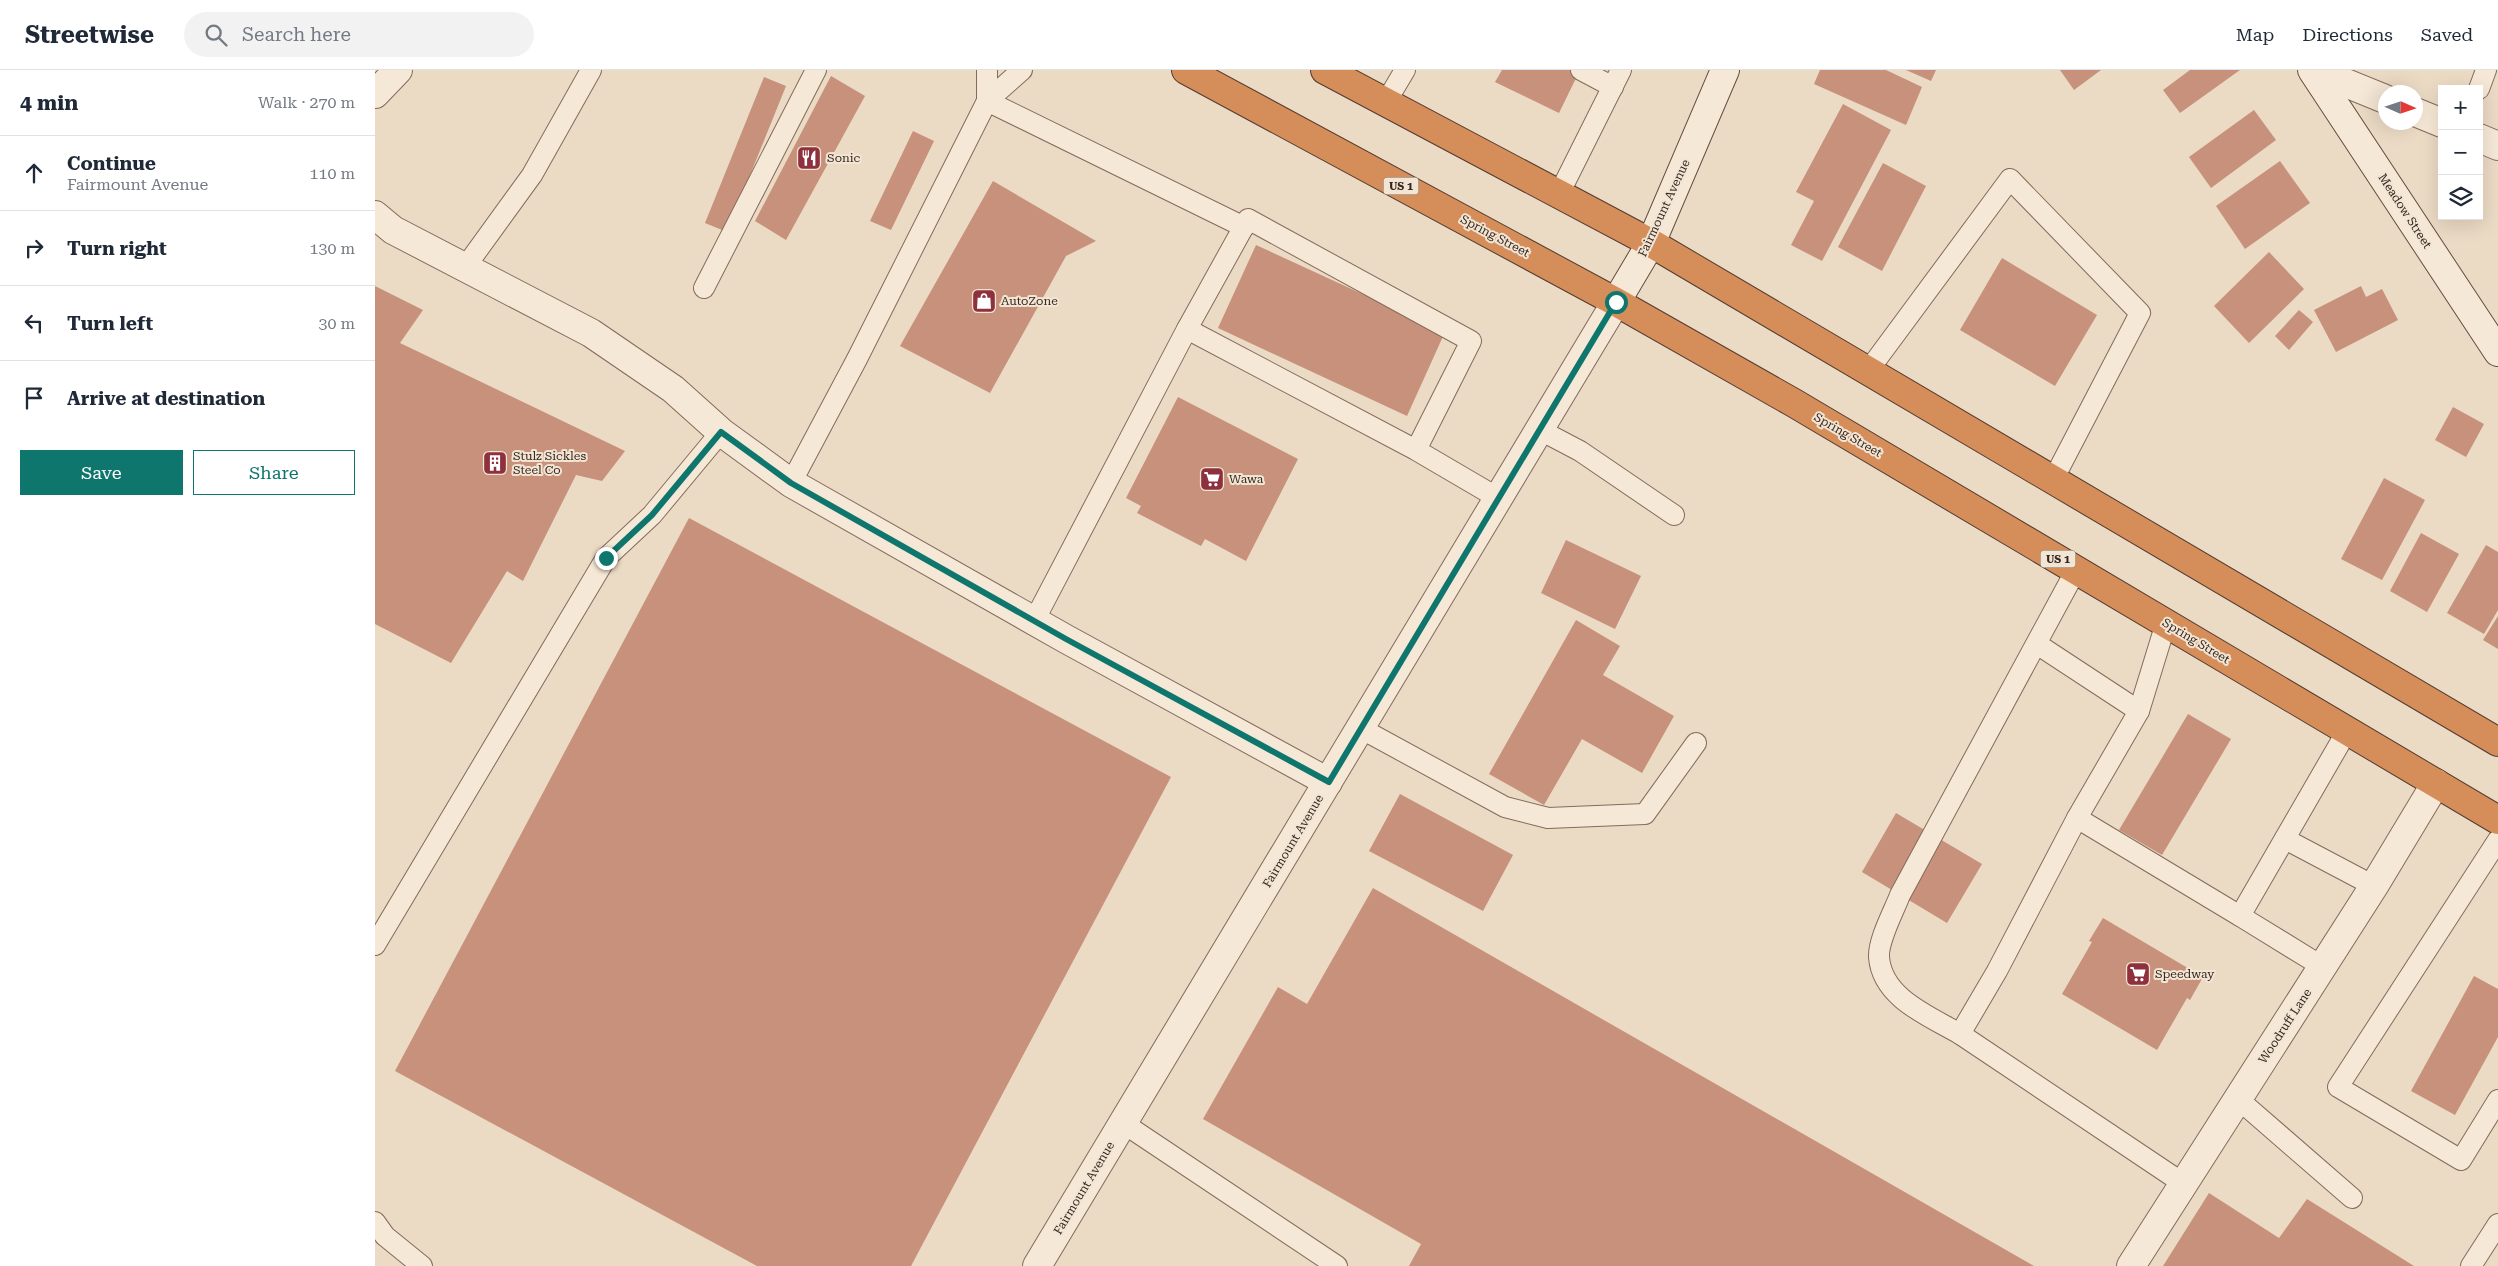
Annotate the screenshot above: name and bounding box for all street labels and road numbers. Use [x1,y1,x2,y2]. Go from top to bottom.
street label: Fairmount Avenue [1635,157,1693,259]
street label: Meadow Street [2376,171,2435,251]
road number: US 1 [1383,178,1419,194]
street label: Spring Street [1458,212,1532,260]
street label: Spring Street [1812,410,1885,460]
road number: US 1 [2041,550,2075,568]
street label: Spring Street [2160,615,2233,667]
street label: Fairmount Avenue [1260,792,1326,890]
street label: Woodruff Lane [2256,986,2315,1066]
street label: Fairmount Avenue [1051,1139,1117,1237]

